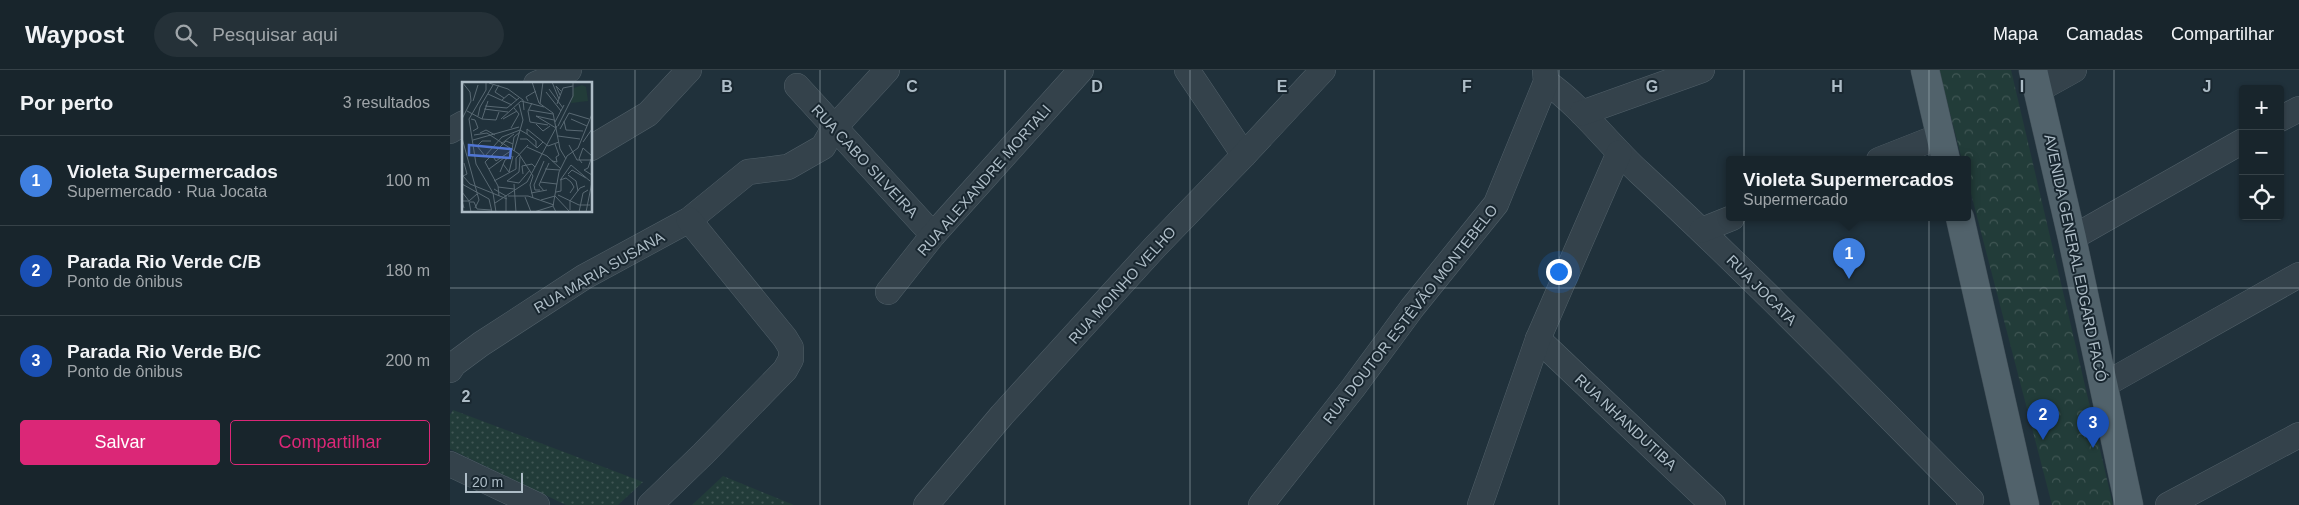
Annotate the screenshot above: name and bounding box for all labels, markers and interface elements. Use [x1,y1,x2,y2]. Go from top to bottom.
search box [154,12,504,57]
text: Waypost [25,21,124,48]
icon: search [172,21,200,49]
text: Pesquisar aqui [212,24,338,45]
text: Mapa [1993,24,2038,44]
text: Camadas [2066,24,2143,44]
text: Compartilhar [2171,24,2274,44]
text: B [721,78,733,95]
text: C [906,78,918,95]
text: D [1091,78,1103,95]
text: E [1277,78,1288,95]
text: F [1462,78,1472,95]
text: G [1646,78,1658,95]
text: H [1831,78,1843,95]
text: I [2020,78,2024,95]
text: J [2203,78,2211,95]
inset map [462,82,592,212]
map controls [2239,85,2284,220]
button: + [2239,85,2284,130]
text: Por perto [20,91,113,114]
text: 3 resultados [343,94,430,111]
street label: RUA CABO SILVEIRA [808,101,922,221]
street label: RUA ALEXANDRE MORTALI [914,101,1054,259]
button: − [2239,130,2284,175]
street label: AVENIDA GENERAL EDGARD FACÓ [2041,133,2111,383]
popup [1726,156,1971,221]
text: Violeta Supermercados [67,161,278,182]
text: Violeta Supermercados [1743,169,1954,190]
text: 1 [32,172,40,189]
text: 100 m [386,172,430,189]
button: locate [2239,175,2284,220]
text: Supermercado · Rua Jocata [67,183,267,200]
text: Supermercado [1743,191,1848,208]
street label: RUA DOUTOR ESTÊVÃO MONTEBELO [1319,201,1501,427]
street label: RUA MOINHO VELHO [1065,223,1179,347]
street label: RUA MARIA SUSANA [531,228,667,316]
pin: 1 [1833,238,1865,279]
text: Parada Rio Verde C/B [67,251,261,272]
street label: RUA JOCATA [1723,251,1801,329]
your location [1546,259,1572,285]
text: 2 [32,262,40,279]
text: 180 m [386,262,430,279]
text: Ponto de ônibus [67,273,183,290]
text: Parada Rio Verde B/C [67,341,261,362]
text: 3 [32,352,40,369]
text: 200 m [386,352,430,369]
text: Ponto de ônibus [67,363,183,380]
street label: RUA NHANDUTIBA [1572,371,1680,473]
text: 2 [462,388,471,405]
pin: 2 [2027,399,2059,440]
pin: 3 [2077,407,2109,448]
button: Salvar [20,420,220,465]
button: Compartilhar [230,420,430,465]
scale bar [465,470,522,493]
text: 20 m [472,474,503,490]

